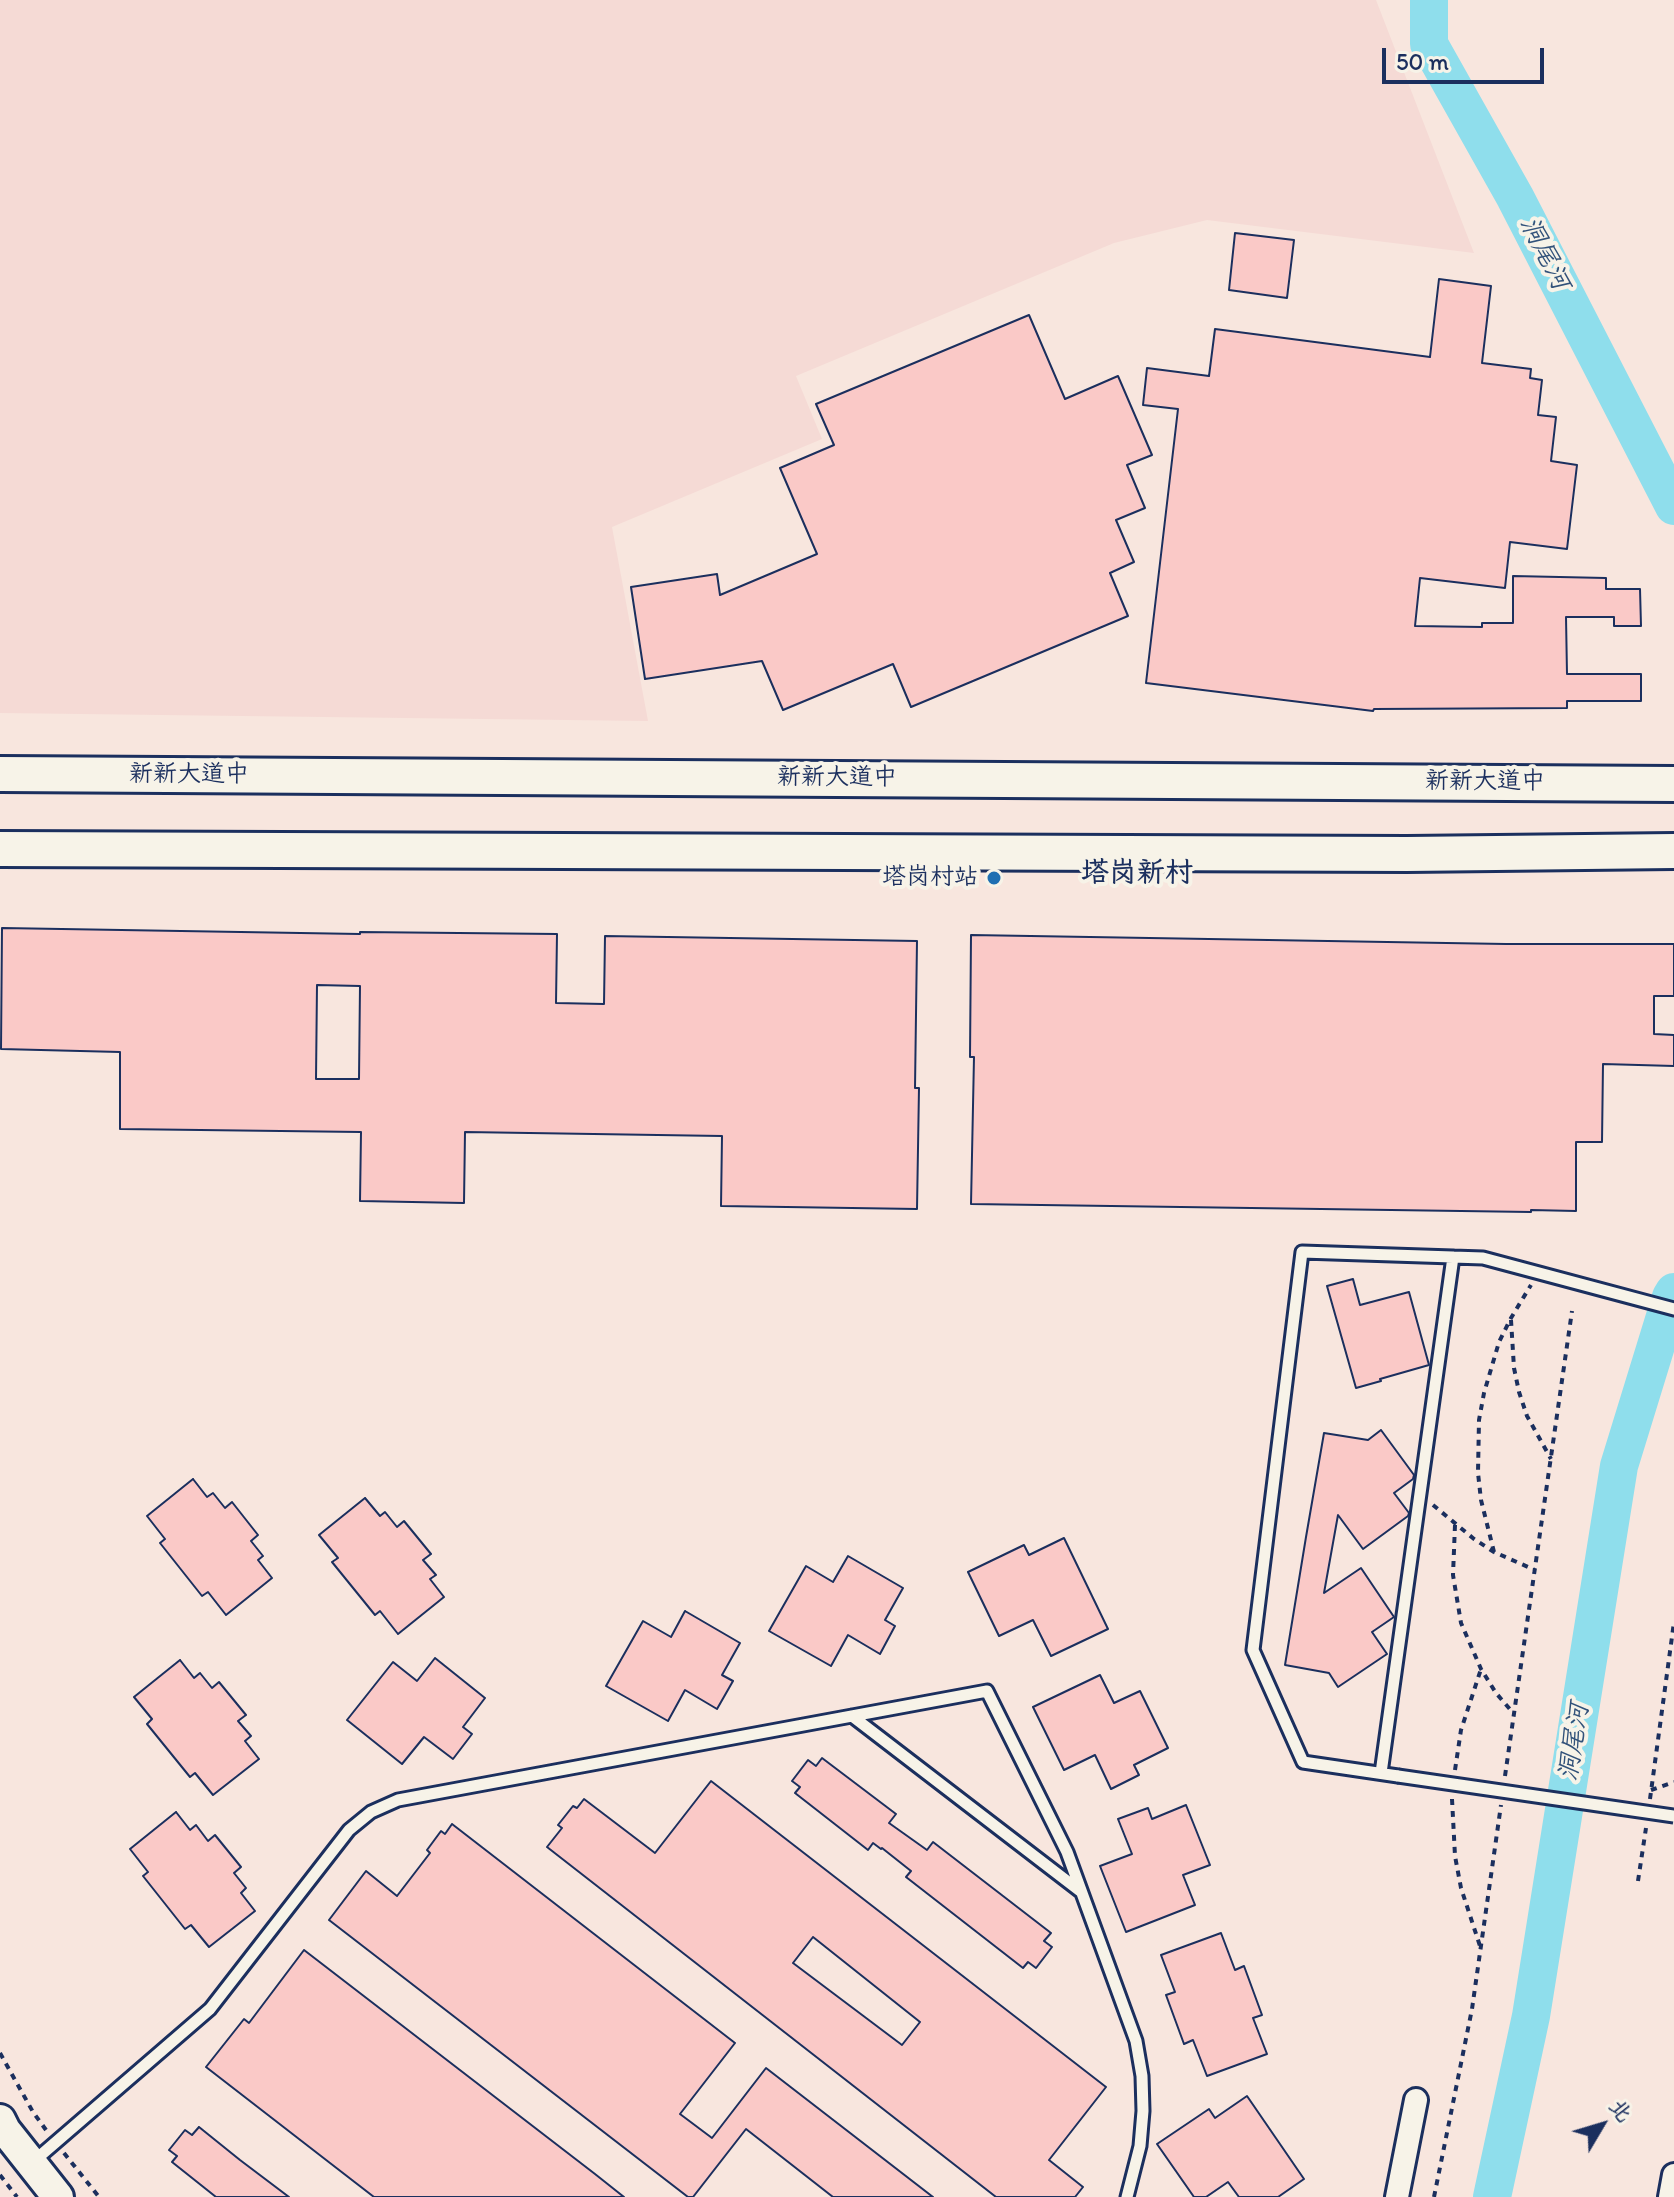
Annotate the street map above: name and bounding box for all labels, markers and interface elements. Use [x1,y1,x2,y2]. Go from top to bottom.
scale bar [1386,32,1548,82]
text: 50 m [1396,47,1449,76]
water label: 洞尾河 [1512,212,1576,296]
street label: 新新大道中 [129,761,249,789]
street label: 新新大道中 [777,764,897,792]
street label: 新新大道中 [1425,768,1545,796]
district label: 塔岗新村 [1081,857,1193,891]
place label: 塔岗村站 [882,864,978,892]
marker: 塔岗村站 [985,869,1003,887]
water label: 洞尾河 [1553,1701,1597,1783]
north arrow [1562,2085,1642,2165]
text: 北 [1604,2093,1639,2127]

